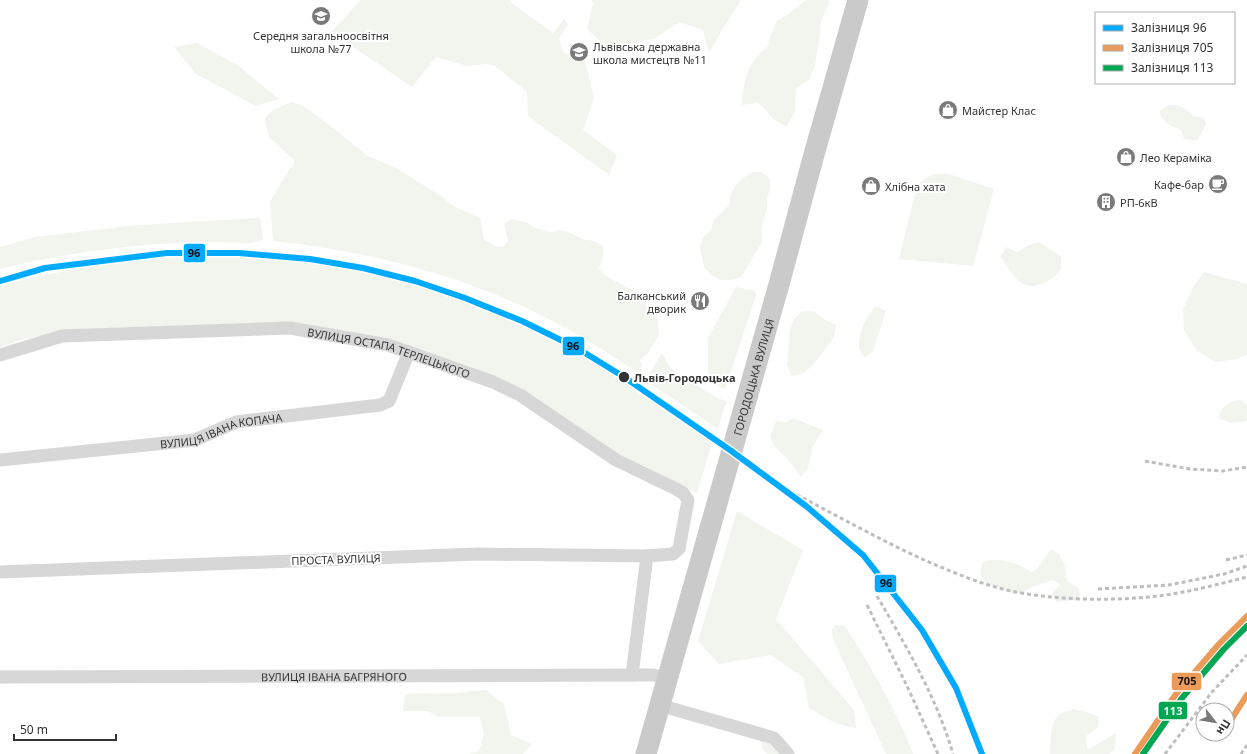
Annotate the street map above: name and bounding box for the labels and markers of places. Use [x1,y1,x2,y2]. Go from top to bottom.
school or university icon: Середня загальноосвітня школа №77 [310,5,332,27]
place label: Середня загальноосвітня школа №77 [253,28,389,56]
place label: Львівська державна школа мистецтв №11 [593,39,707,67]
school or university icon: Львівська державна школа мистецтв №11 [568,41,590,63]
shop icon: Майстер Клас [937,99,959,121]
place label: Майстер Клас [962,103,1036,118]
shop icon: Лео Кераміка [1115,146,1137,168]
place label: Лео Кераміка [1140,150,1212,165]
cafe icon: Кафе-бар [1207,173,1229,195]
shop icon: Хлібна хата [860,175,882,197]
place label: Кафе-бар [1154,177,1204,192]
place label: Хлібна хата [885,179,946,194]
building icon: РП-6кВ [1095,191,1117,213]
place label: РП-6кВ [1120,195,1158,210]
place label: Балканський дворик [617,288,686,316]
restaurant icon: Балканський дворик [689,290,711,312]
marker: Львів-Городоцька [617,370,631,384]
place label: Львів-Городоцька [634,370,735,385]

